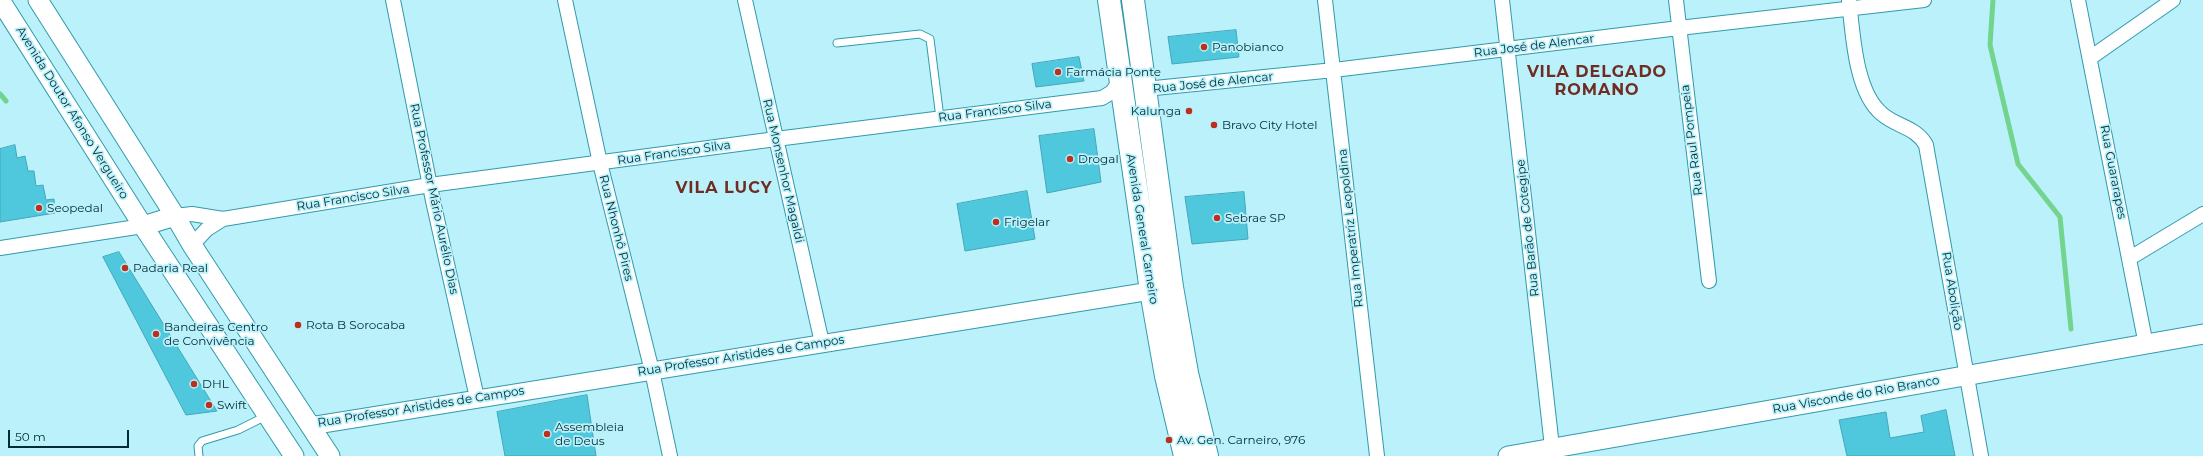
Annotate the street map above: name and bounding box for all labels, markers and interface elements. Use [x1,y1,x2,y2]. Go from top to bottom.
street label: Avenida Doutor Afonso Vergueiro [13,24,131,202]
street label: Rua José de Alencar [1473,31,1595,61]
place label: Panobianco [1212,40,1284,54]
marker: Panobianco [1199,42,1209,52]
district label: VILA DELGADO ROMANO [1527,62,1667,100]
place label: Farmácia Ponte [1066,65,1161,79]
marker: Farmácia Ponte [1053,67,1063,77]
street label: Rua José de Alencar [1152,70,1274,96]
street label: Rua Raul Pompeia [1678,84,1706,196]
street label: Rua Francisco Silva [937,97,1053,125]
street label: Rua Monsenhor Magaldi [759,98,807,244]
street label: Rua Professor Mário Aurélio Dias [407,102,461,296]
place label: Kalunga [1131,104,1181,118]
marker: Kalunga [1184,106,1194,116]
place label: Bravo City Hotel [1222,118,1317,132]
marker: Bravo City Hotel [1209,120,1219,130]
street label: Rua Guararapes [2097,124,2129,220]
street label: Rua Francisco Silva [616,138,732,168]
street label: Rua Imperatriz Leopoldina [1336,148,1366,308]
place label: Drogal [1078,152,1119,166]
street label: Avenida General Carneiro [1123,153,1161,305]
marker: Drogal [1065,154,1075,164]
street label: Rua Barão de Cotegipe [1514,159,1542,297]
street label: Rua Nhonhô Pires [596,173,636,283]
district label: VILA LUCY [676,178,772,198]
street label: Rua Francisco Silva [295,182,411,214]
place label: Seopedal [47,201,103,215]
marker: Seopedal [34,203,44,213]
place label: Sebrae SP [1225,211,1286,225]
marker: Sebrae SP [1212,213,1222,223]
place label: Frigelar [1004,215,1050,229]
marker: Frigelar [991,217,1001,227]
street label: Rua Abolição [1939,251,1965,331]
place label: Padaria Real [133,261,208,275]
marker: Padaria Real [120,263,130,273]
place label: Rota B Sorocaba [306,318,405,332]
place label: Bandeiras Centro de Convivência [164,320,268,348]
marker: Rota B Sorocaba [293,320,303,330]
marker: Bandeiras Centro de Convivência [151,329,161,339]
street label: Rua Professor Aristides de Campos [637,333,845,379]
street label: Rua Visconde do Rio Branco [1771,373,1941,417]
place label: DHL [202,377,229,391]
marker: DHL [189,379,199,389]
street label: Rua Professor Aristides de Campos [317,384,525,430]
place label: Swift [217,398,247,412]
marker: Swift [204,400,214,410]
place label: Assembleia de Deus [555,420,624,448]
scale bar [10,422,131,448]
text: 50 m [15,429,46,444]
marker: Assembleia de Deus [542,429,552,439]
place label: Av. Gen. Carneiro, 976 [1177,433,1305,447]
marker: Av. Gen. Carneiro, 976 [1164,435,1174,445]

